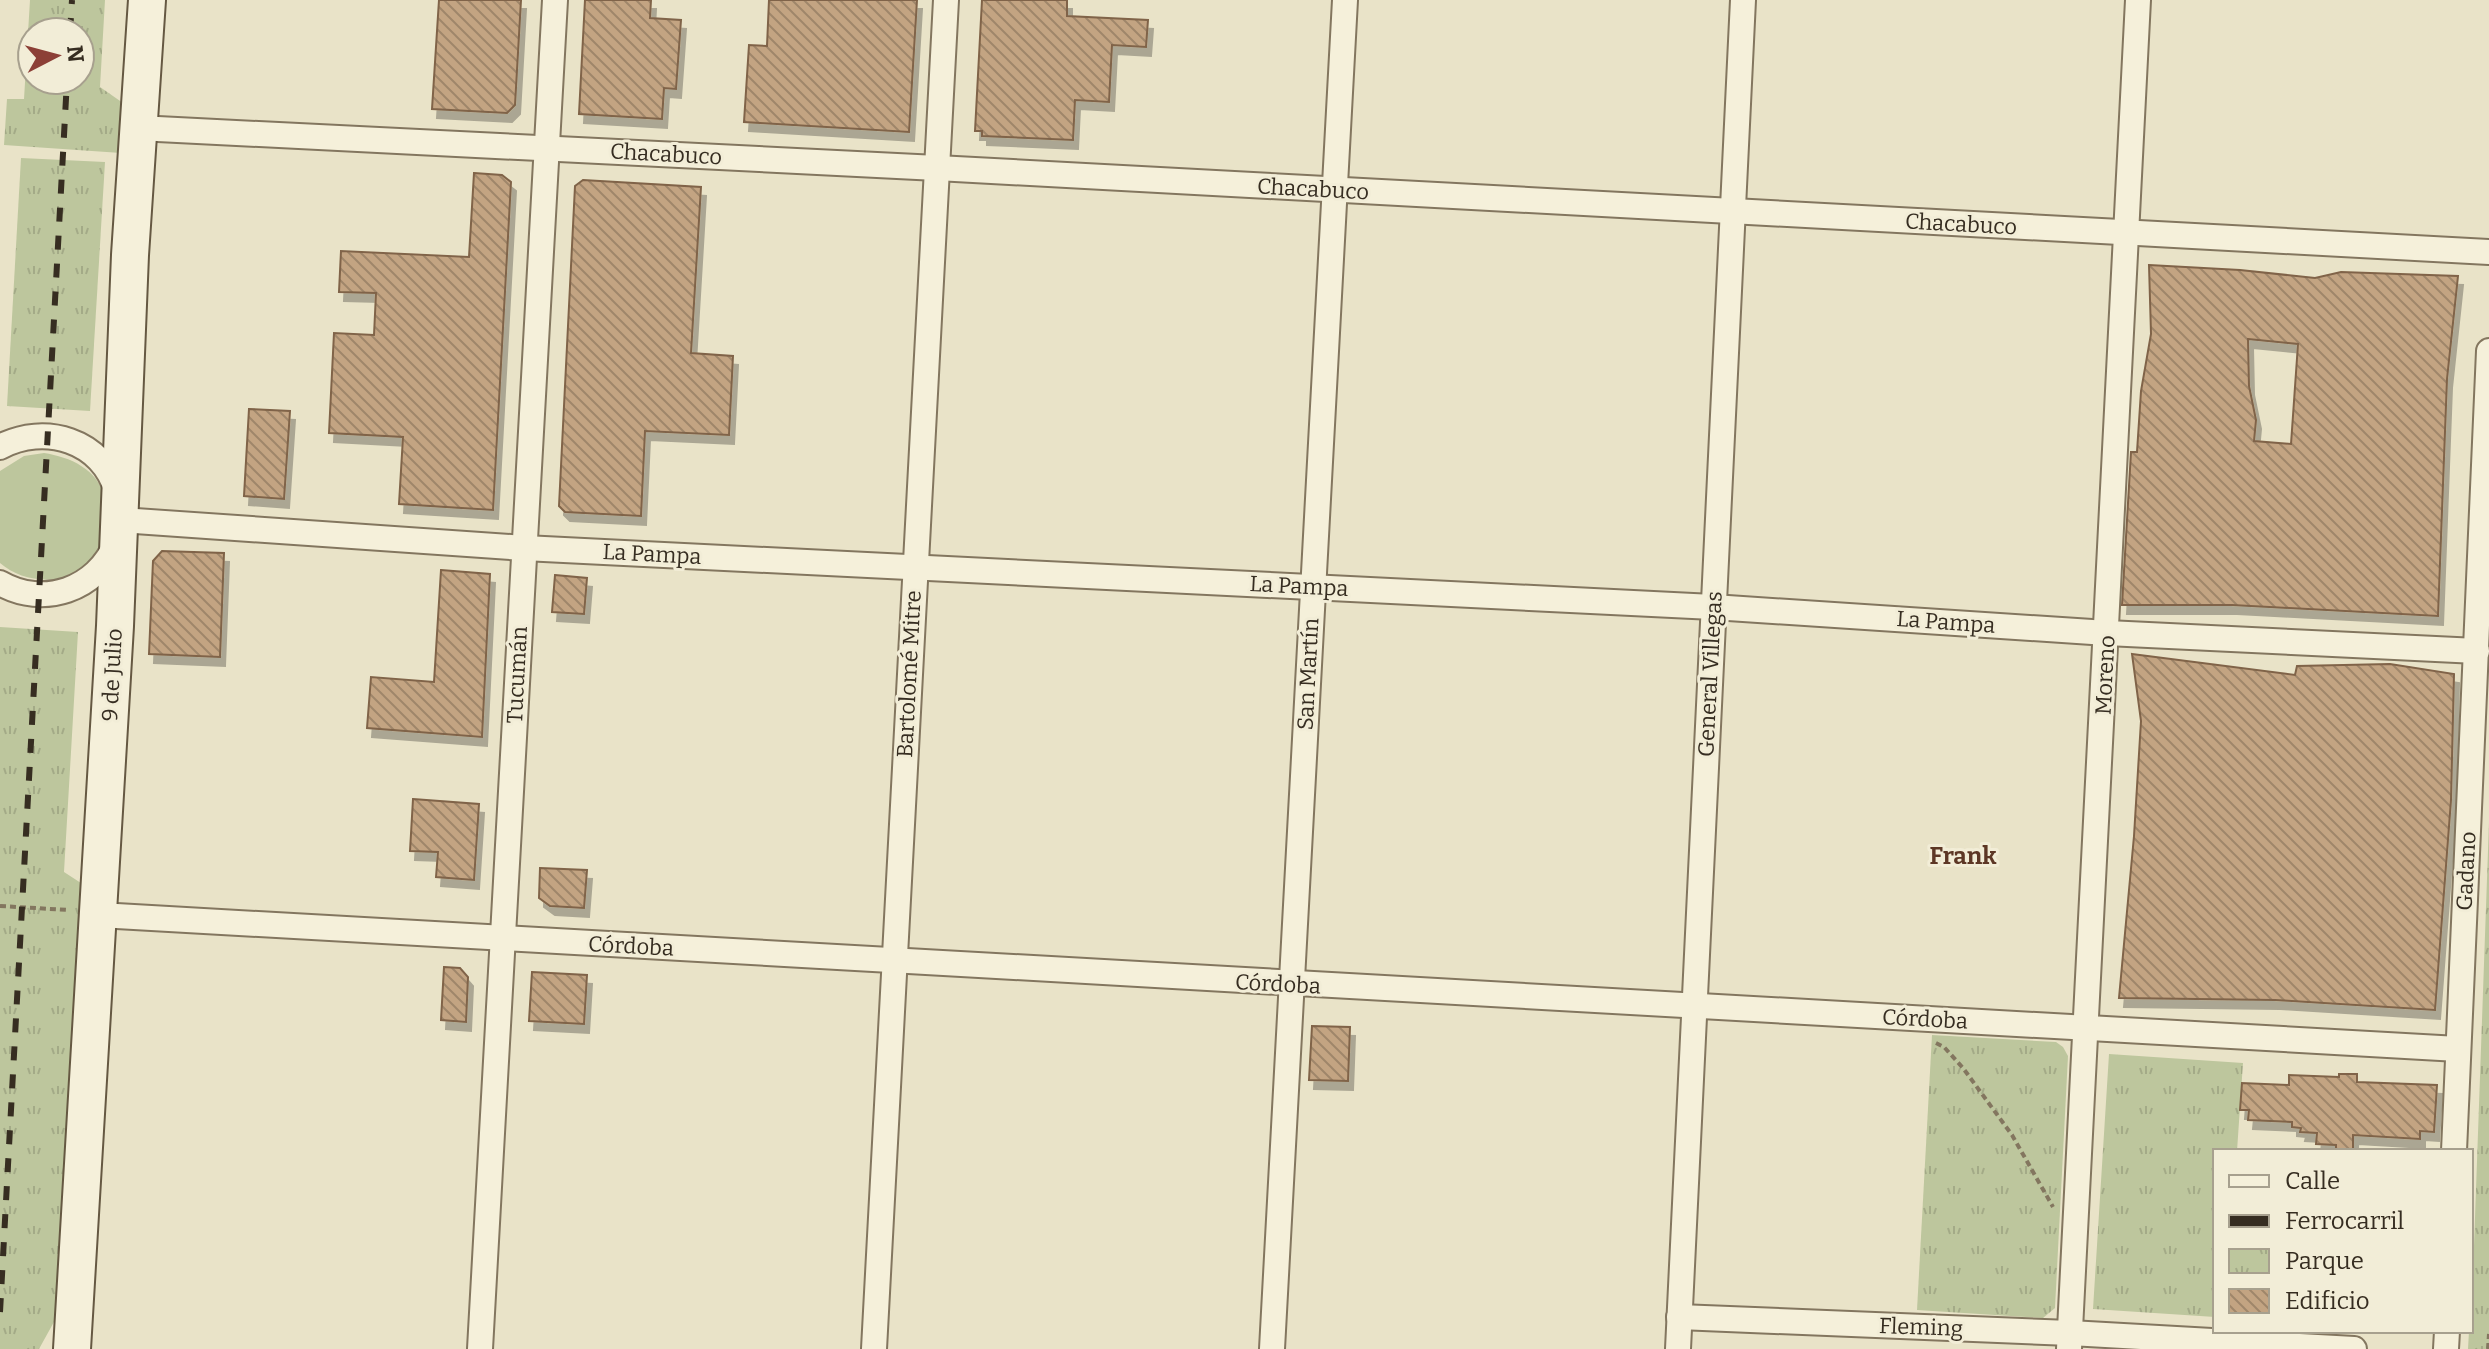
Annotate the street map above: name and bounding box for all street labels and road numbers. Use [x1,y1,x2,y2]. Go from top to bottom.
street label: Chacabuco [609,138,723,170]
street label: Chacabuco [1256,173,1370,205]
street label: Chacabuco [1904,208,2018,240]
street label: La Pampa [602,538,702,570]
street label: La Pampa [1249,570,1349,602]
street label: Bartolomé Mitre [891,590,927,758]
street label: General Villegas [1692,590,1728,758]
street label: La Pampa [1896,605,1996,639]
street label: San Martín [1292,617,1324,731]
street label: Tucumán [501,625,533,724]
street label: 9 de Julio [96,628,128,722]
street label: Moreno [2089,634,2121,716]
street label: Gadano [2450,831,2482,911]
street label: Córdoba [587,930,675,962]
street label: Córdoba [1234,968,1322,1000]
street label: Córdoba [1881,1003,1969,1035]
street label: Fleming [1878,1312,1964,1342]

